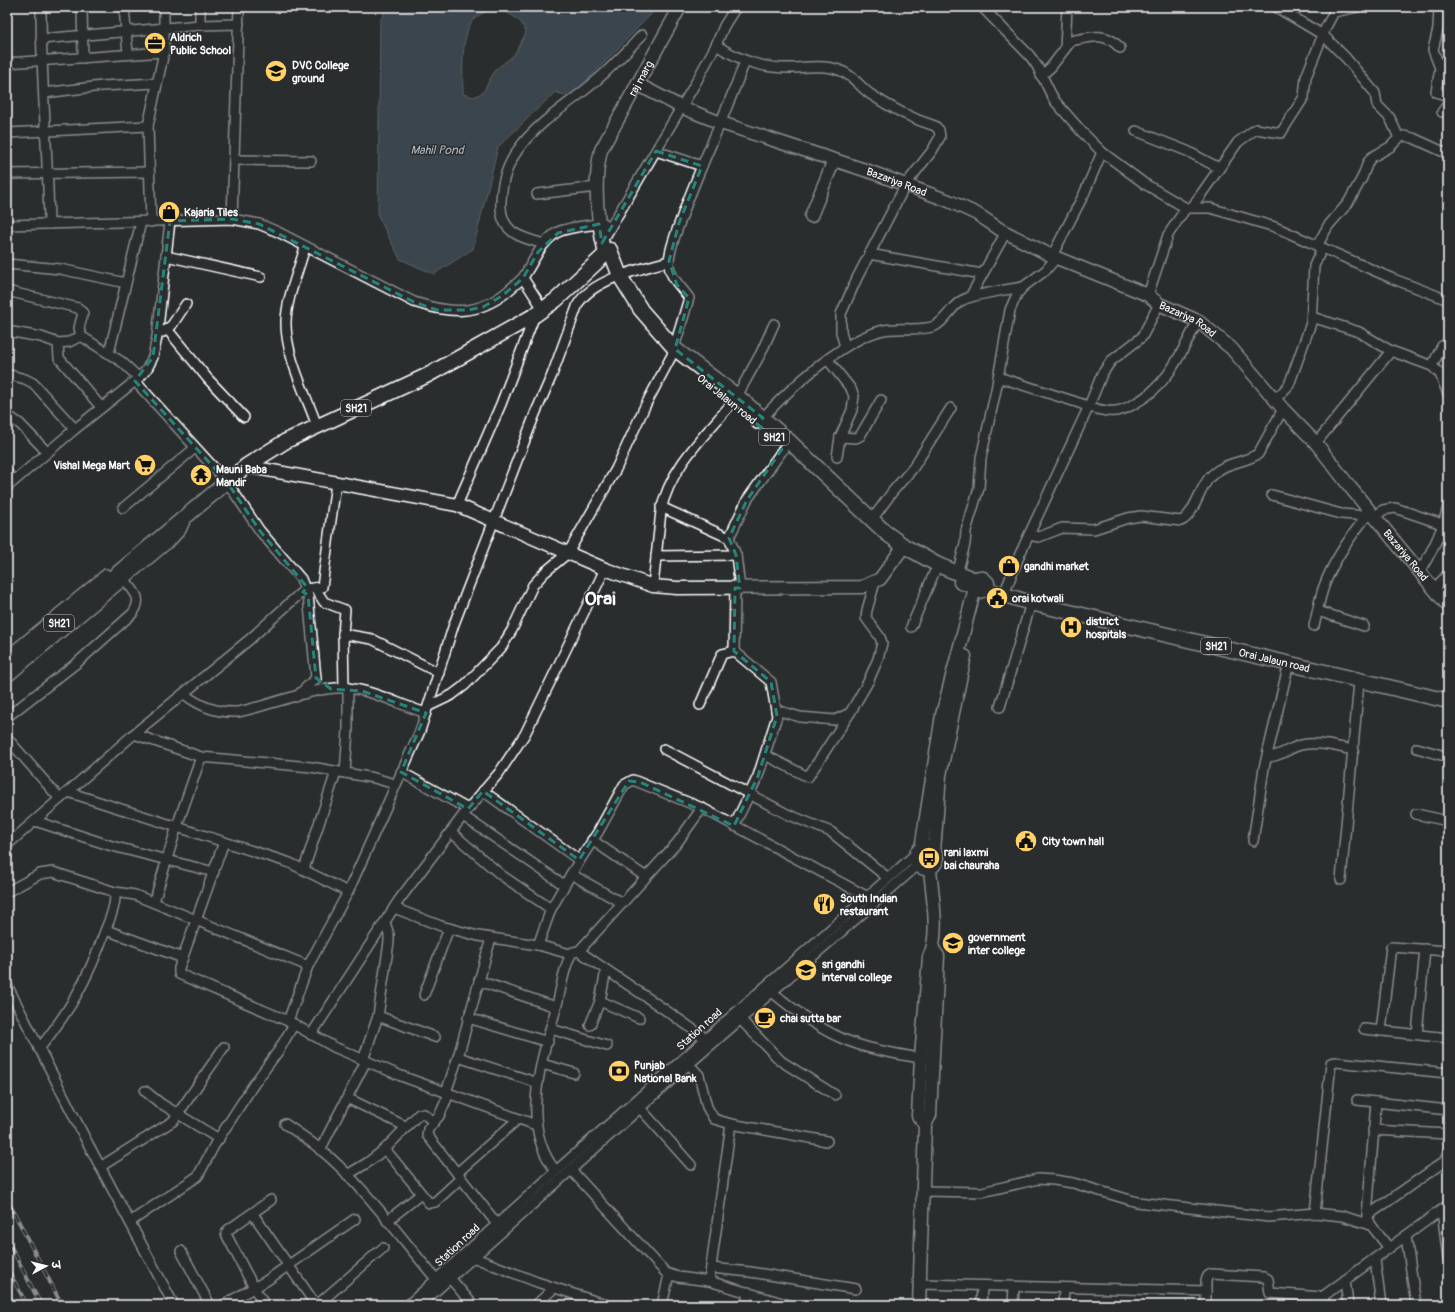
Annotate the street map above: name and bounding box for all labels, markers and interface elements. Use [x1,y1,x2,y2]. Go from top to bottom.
office icon: Aldrich Public School [142,30,168,56]
place label: Aldrich Public School [170,31,232,57]
school or university icon: DVC College ground [263,58,289,84]
street label: raj marg [626,58,656,98]
place label: DVC College ground [292,59,350,85]
water label: Mahil Pond [410,143,466,158]
street label: Bazariya Road [865,165,928,199]
shop icon: Kajaria Tiles [156,199,182,225]
place label: Kajaria Tiles [184,206,238,219]
street label: Bazariya Road [1157,299,1218,340]
street label: Orai Jalaun road [694,372,759,427]
road number: SH21 [341,400,371,416]
road number: SH21 [759,429,789,445]
supermarket icon: Vishal Mega Mart [132,452,158,478]
place label: Vishal Mega Mart [53,459,131,472]
temple icon: Mauni Baba Mandir [188,462,214,488]
place label: Mauni Baba Mandir [216,463,267,489]
street label: Bazariya Road [1381,527,1431,584]
shop icon: gandhi market [996,553,1022,579]
place label: gandhi market [1024,560,1089,573]
public building icon: orai kotwali [984,585,1010,611]
district label: Orai [584,587,616,611]
place label: orai kotwali [1011,592,1063,605]
hospital icon: district hospitals [1058,614,1084,640]
road number: SH21 [44,615,74,631]
place label: district hospitals [1086,615,1126,641]
road number: SH21 [1201,638,1231,654]
street label: Orai Jalaun road [1237,646,1311,675]
public building icon: City town hall [1013,828,1039,854]
place label: City town hall [1042,835,1104,848]
bus stop icon: rani laxmi bai chauraha [916,845,942,871]
place label: rani laxmi bai chauraha [944,846,999,872]
restaurant icon: South Indian restaurant [811,891,837,917]
place label: South Indian restaurant [840,892,898,918]
school or university icon: government inter college [940,930,966,956]
place label: government inter college [968,931,1026,957]
school or university icon: sri gandhi interval college [793,957,819,983]
place label: sri gandhi interval college [822,958,893,984]
cafe icon: chai sutta bar [752,1005,778,1031]
street label: Station road [674,1006,725,1053]
place label: chai sutta bar [779,1012,842,1025]
bank icon: Punjab National Bank [606,1058,632,1084]
place label: Punjab National Bank [634,1059,697,1085]
street label: Station road [432,1221,482,1269]
north arrow [26,1246,66,1286]
text: उ [48,1259,63,1271]

